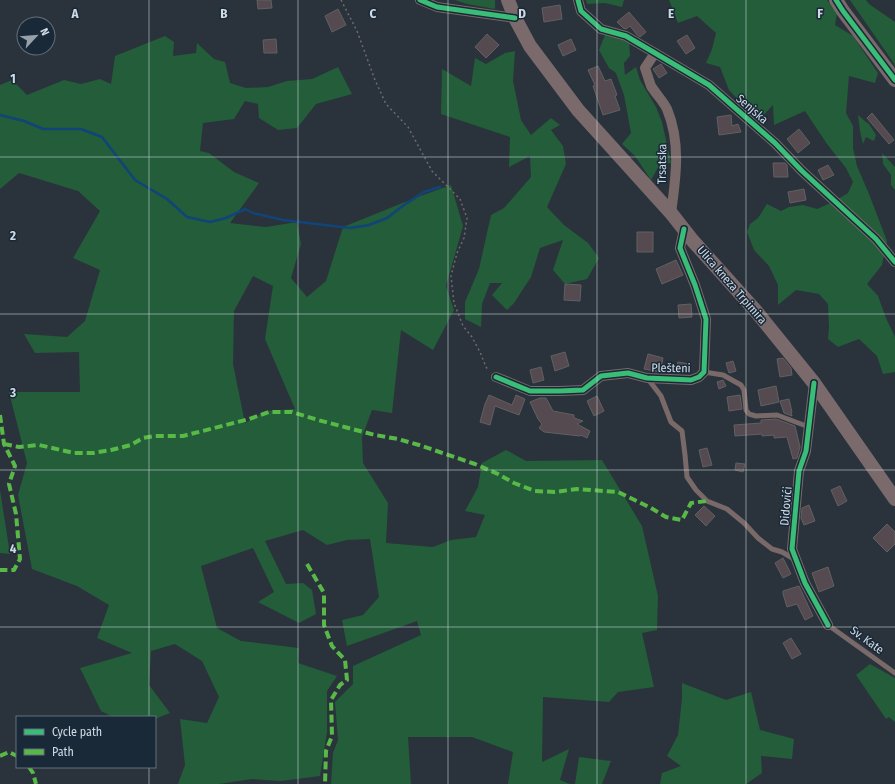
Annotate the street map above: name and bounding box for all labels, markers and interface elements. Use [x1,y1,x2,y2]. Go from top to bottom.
text: A [70,6,79,21]
text: B [220,6,228,21]
text: C [370,6,377,21]
text: D [518,6,526,21]
text: E [668,6,674,21]
text: F [817,6,823,21]
north arrow [16,16,56,56]
text: N [37,26,52,38]
text: 1 [10,71,16,86]
street label: Senjska [733,91,771,127]
street label: Trsatska [655,144,669,184]
text: 2 [9,228,16,243]
street label: Ulica kneza Trpimira [694,243,770,327]
street label: Plešteni [651,361,691,375]
text: 3 [9,385,16,400]
street label: Didovići [777,486,795,526]
text: 4 [10,541,17,556]
street label: Sv. Kate [848,623,886,657]
legend [16,716,156,768]
text: Cycle path [52,725,102,739]
text: Path [52,745,74,759]

